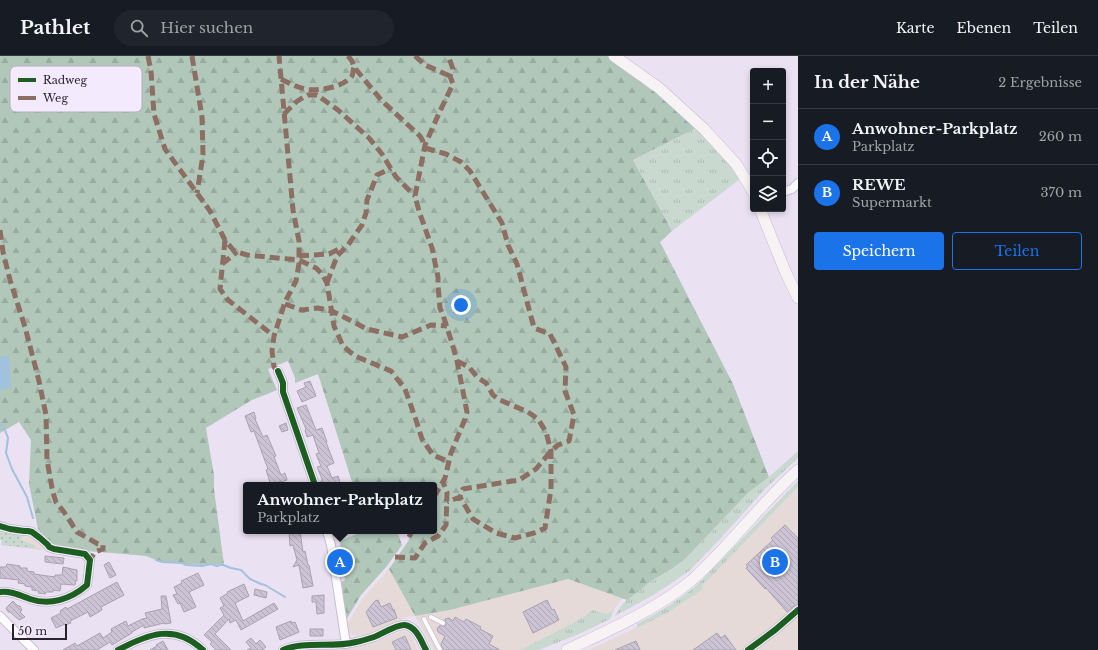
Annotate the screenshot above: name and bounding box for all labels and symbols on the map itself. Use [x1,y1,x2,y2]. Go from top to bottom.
legend [10,66,142,112]
text: Radweg [43,73,88,87]
text: Weg [42,91,68,105]
your location [451,295,471,315]
pin: A [327,547,353,577]
pin: B [762,547,788,577]
scale bar [12,622,67,641]

